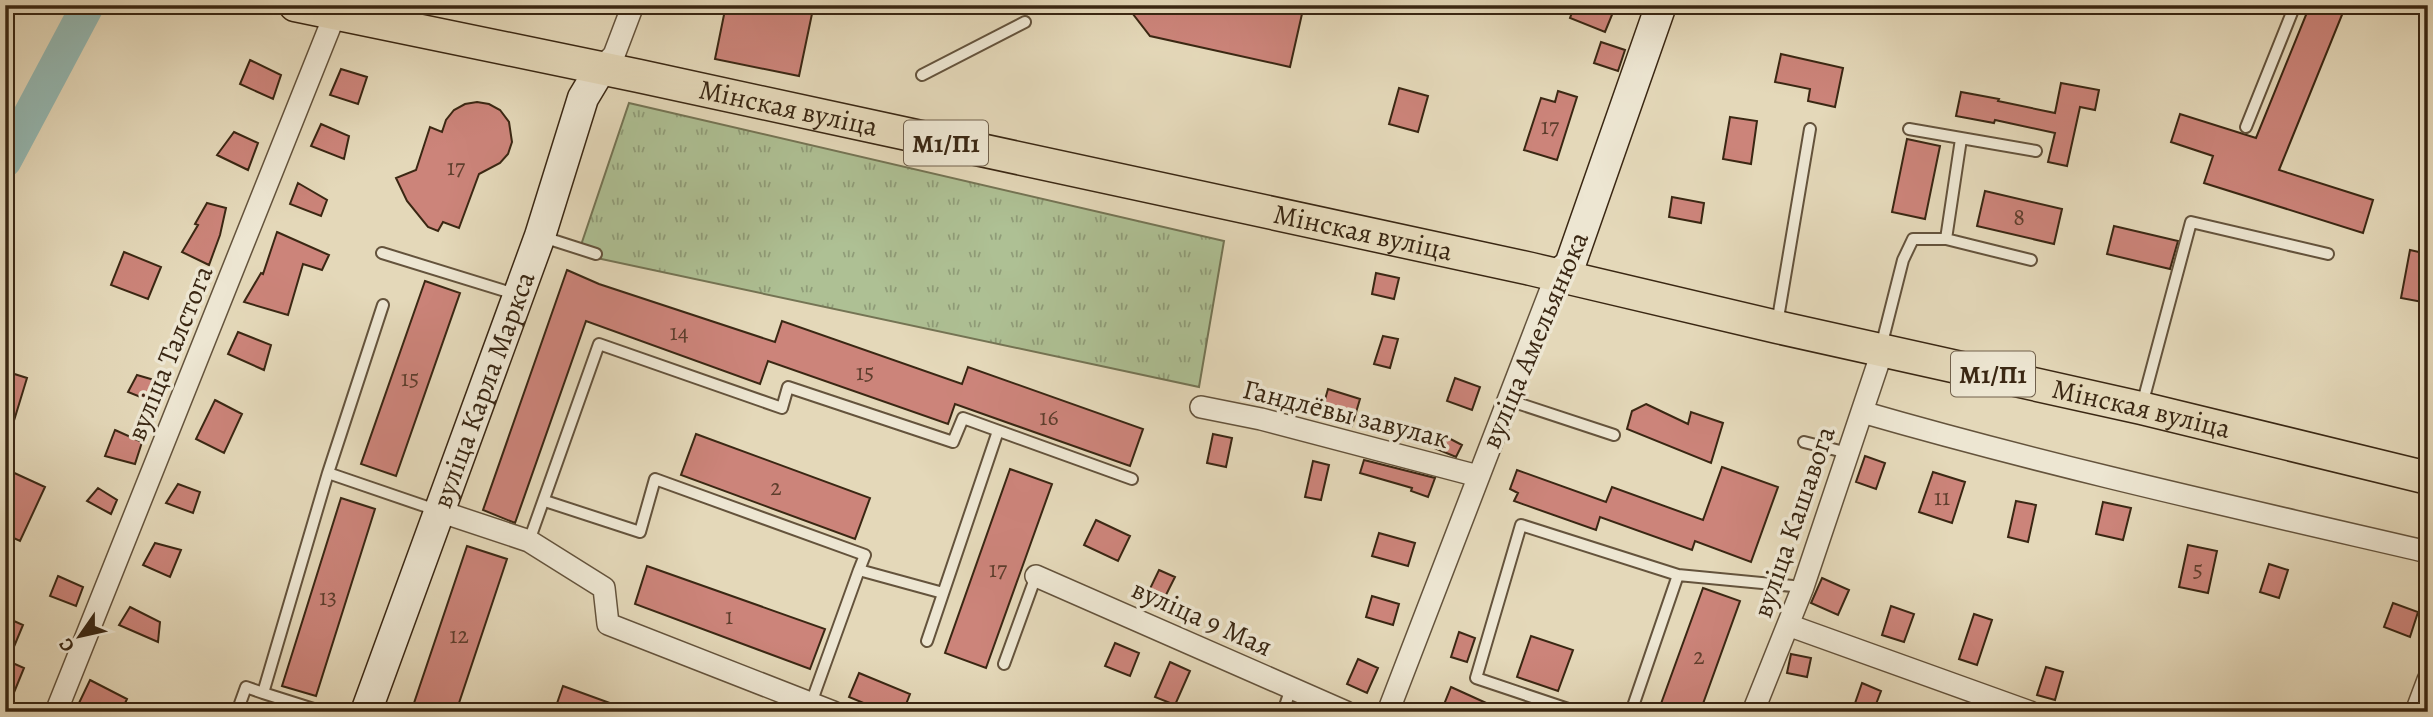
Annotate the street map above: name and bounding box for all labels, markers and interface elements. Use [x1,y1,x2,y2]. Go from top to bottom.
street label: Мінская вуліца [695,70,881,146]
house number: 17 [1541,110,1560,142]
road number: М1/П1 [904,120,988,166]
house number: 17 [447,151,466,183]
street label: Мінская вуліца [1270,195,1456,270]
house number: 8 [2013,201,2025,233]
street label: вуліца Амельянюка [1472,225,1598,454]
street label: вуліца Талстога [118,260,222,446]
street label: вуліца Карла Маркса [423,266,544,513]
house number: 14 [669,316,689,348]
road number: М1/П1 [1951,352,2035,396]
house number: 15 [856,356,874,388]
house number: 15 [401,362,419,394]
street label: Гандлёвы завулак [1239,370,1453,458]
street label: Мінская вуліца [2048,370,2234,448]
house number: 16 [1039,401,1059,433]
street label: вуліца Кашавога [1743,421,1845,623]
house number: 2 [770,471,782,503]
house number: 11 [1934,481,1950,513]
house number: 17 [989,553,1008,585]
house number: 5 [2193,553,2203,585]
street label: вуліца 9 Мая [1126,570,1278,666]
house number: 13 [319,581,337,613]
house number: 1 [725,600,733,632]
north arrow [46,602,116,672]
house number: 12 [449,619,469,651]
text: С [53,633,81,657]
house number: 2 [1693,640,1705,672]

